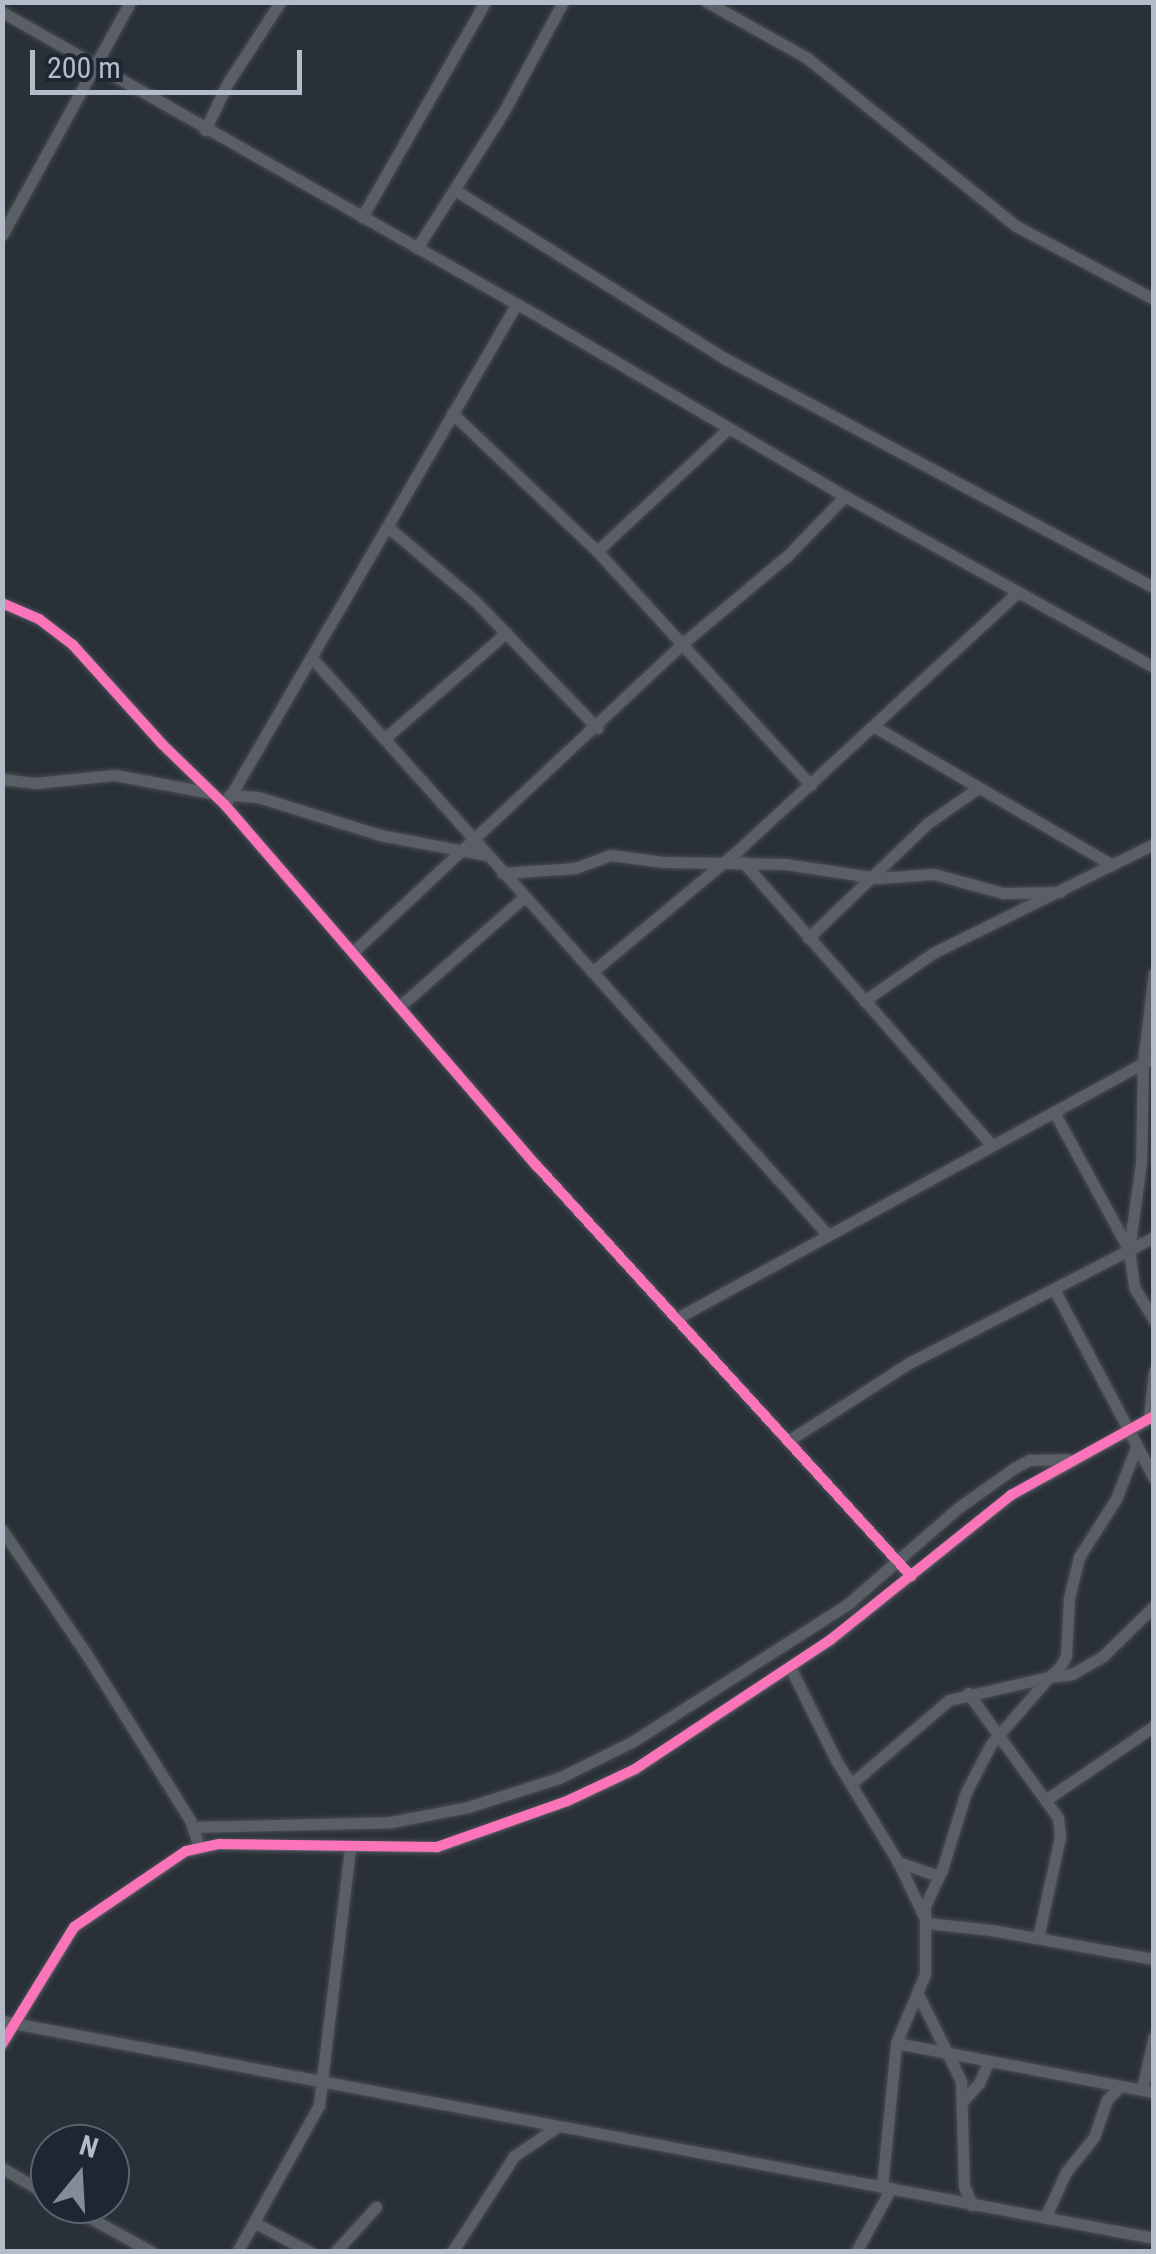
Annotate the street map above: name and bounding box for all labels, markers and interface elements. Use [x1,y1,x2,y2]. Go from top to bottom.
scale bar [35,30,308,92]
text: 200 m [47,50,121,85]
north arrow [30,2124,130,2224]
text: N [76,2129,102,2165]

